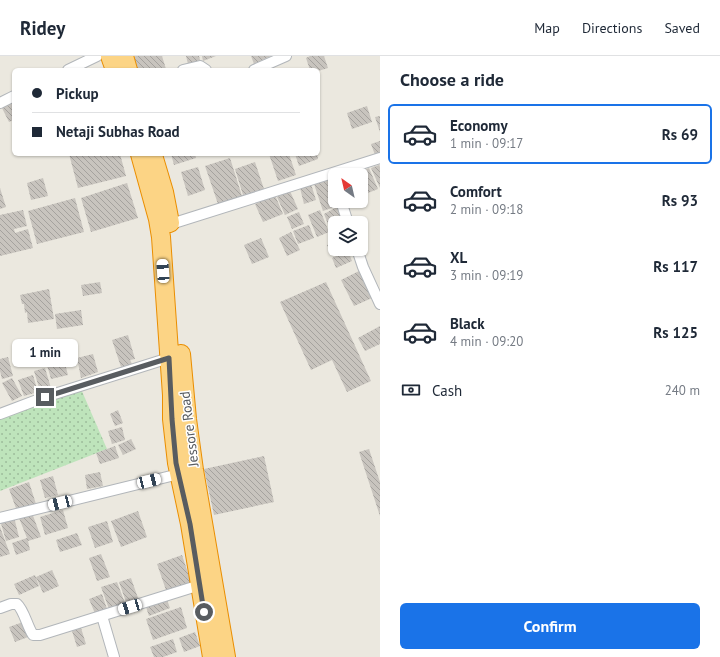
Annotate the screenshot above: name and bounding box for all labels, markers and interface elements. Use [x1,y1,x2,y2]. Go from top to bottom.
text: Ridey [20,16,65,40]
text: Map [534,19,560,37]
text: Directions [582,19,642,37]
text: Saved [664,19,700,37]
text: Choose a ride [400,68,504,91]
text: Pickup [56,84,99,103]
icon: car [402,116,438,152]
text: Economy [450,116,508,135]
text: Netaji Subhas Road [56,122,180,141]
text: Rs 69 [662,125,698,144]
text: 1 min · 09:17 [450,135,523,152]
north arrow [328,168,368,208]
map controls [328,168,368,256]
icon: car [402,182,438,218]
text: Comfort [450,182,502,201]
text: Rs 93 [662,191,698,210]
text: 2 min · 09:18 [450,201,523,218]
button: layers [328,216,368,256]
icon: car [402,248,438,284]
text: XL [450,248,467,267]
text: Rs 117 [653,257,698,276]
car [156,259,170,283]
text: 3 min · 09:19 [450,267,523,284]
icon: car [402,314,438,350]
text: Black [450,314,485,333]
text: Rs 125 [653,323,698,342]
text: 4 min · 09:20 [450,333,523,350]
callout: 1 min [12,339,78,367]
text: 1 min [29,344,61,361]
icon: cash [400,379,422,401]
text: Cash [432,381,462,400]
text: 240 m [665,382,700,399]
route end [36,388,54,406]
street label: Jessore Road [175,390,203,469]
car [136,472,162,490]
car [47,494,73,512]
car [117,598,143,616]
route start [195,603,213,621]
button: Confirm [400,603,700,649]

